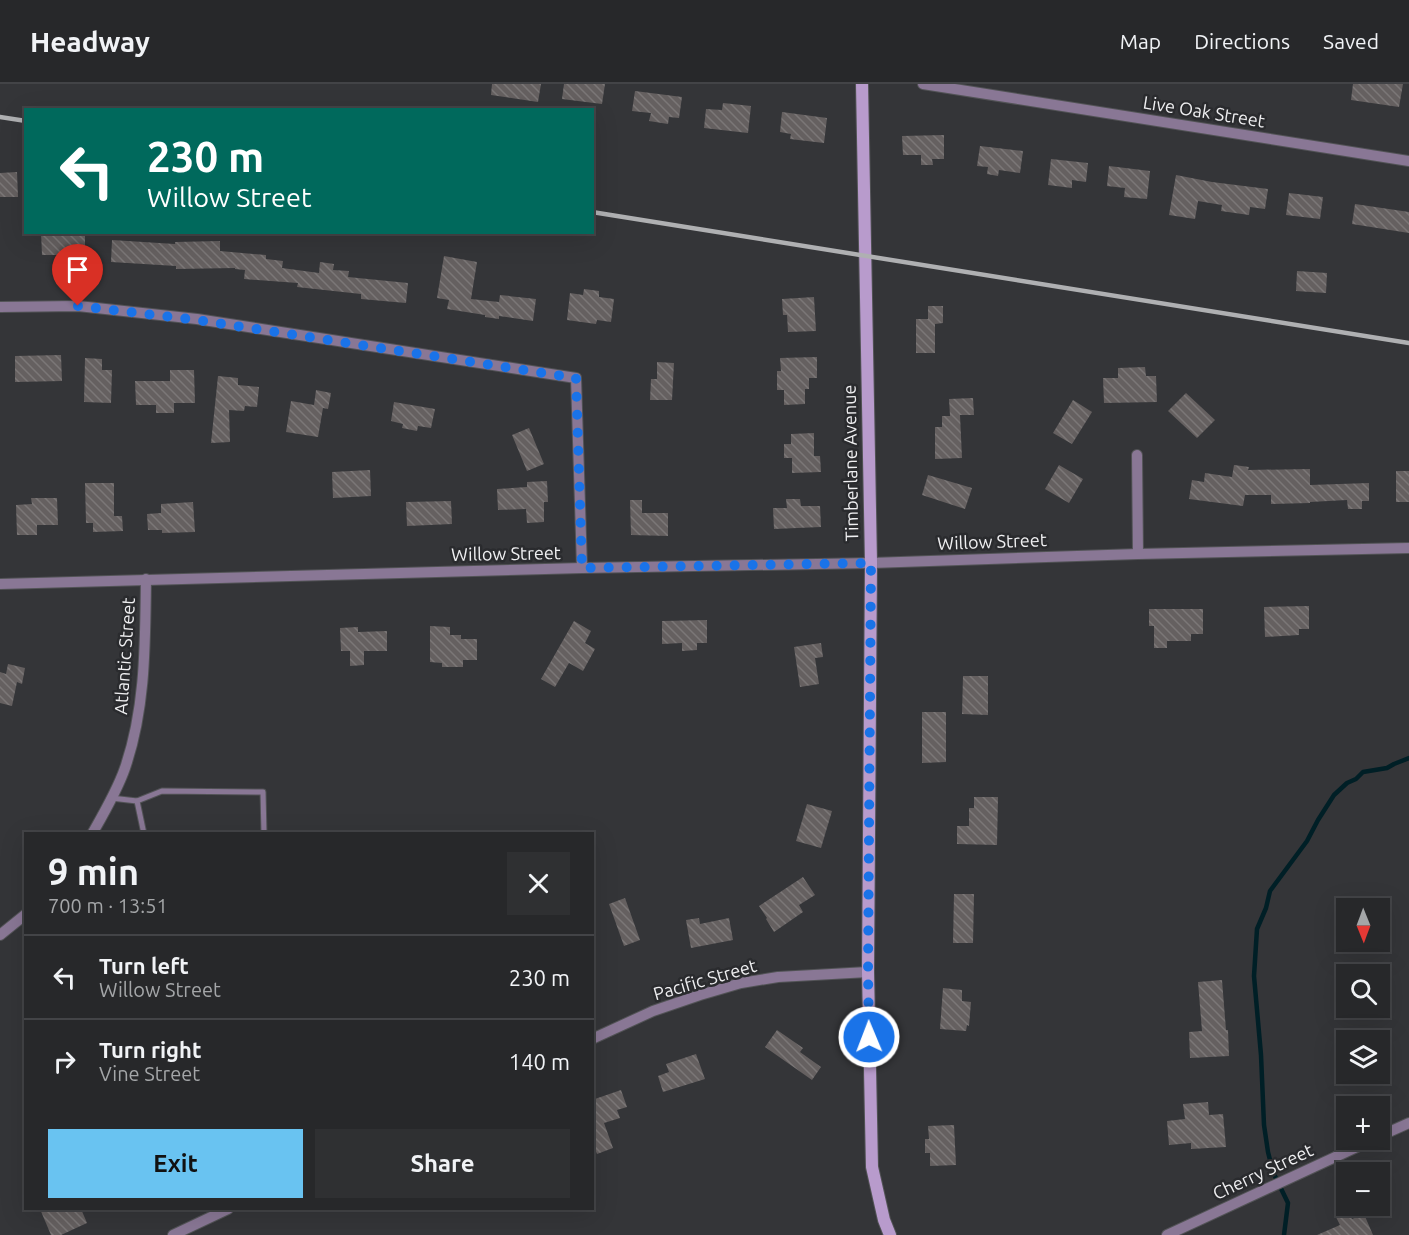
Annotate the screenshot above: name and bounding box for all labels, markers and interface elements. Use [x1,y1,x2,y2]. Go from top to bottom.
text: Headway [30,26,150,57]
text: Map [1120,29,1161,53]
text: Directions [1194,29,1290,53]
text: Saved [1323,29,1379,53]
street label: Live Oak Street [1142,92,1266,131]
icon: left [48,132,126,210]
text: 230 m [147,133,264,180]
text: Willow Street [147,182,312,212]
pin [52,244,103,306]
icon: arrive [61,253,94,286]
street label: Timberlane Avenue [839,385,861,541]
street label: Willow Street [937,529,1047,553]
street label: Willow Street [451,542,561,564]
street label: Atlantic Street [110,597,138,715]
text: 9 min [48,851,139,892]
button: close [507,852,570,915]
text: 700 m · 13:51 [48,894,168,917]
north arrow [1336,898,1390,952]
map controls [1336,898,1390,1216]
text: Turn left [99,953,189,978]
street label: Pacific Street [651,955,759,1003]
icon: left [48,961,81,994]
button: search [1336,964,1390,1018]
text: 230 m [509,965,570,990]
text: Willow Street [99,978,221,1001]
position arrow [837,1005,901,1069]
button: layers [1336,1030,1390,1084]
text: Turn right [99,1037,201,1062]
icon: right [48,1045,81,1078]
text: 140 m [509,1049,570,1074]
text: Vine Street [99,1062,200,1085]
button: + [1336,1096,1390,1150]
button: Exit [48,1129,303,1198]
button: Share [315,1129,570,1198]
street label: Cherry Street [1209,1139,1316,1203]
button: − [1336,1162,1390,1216]

